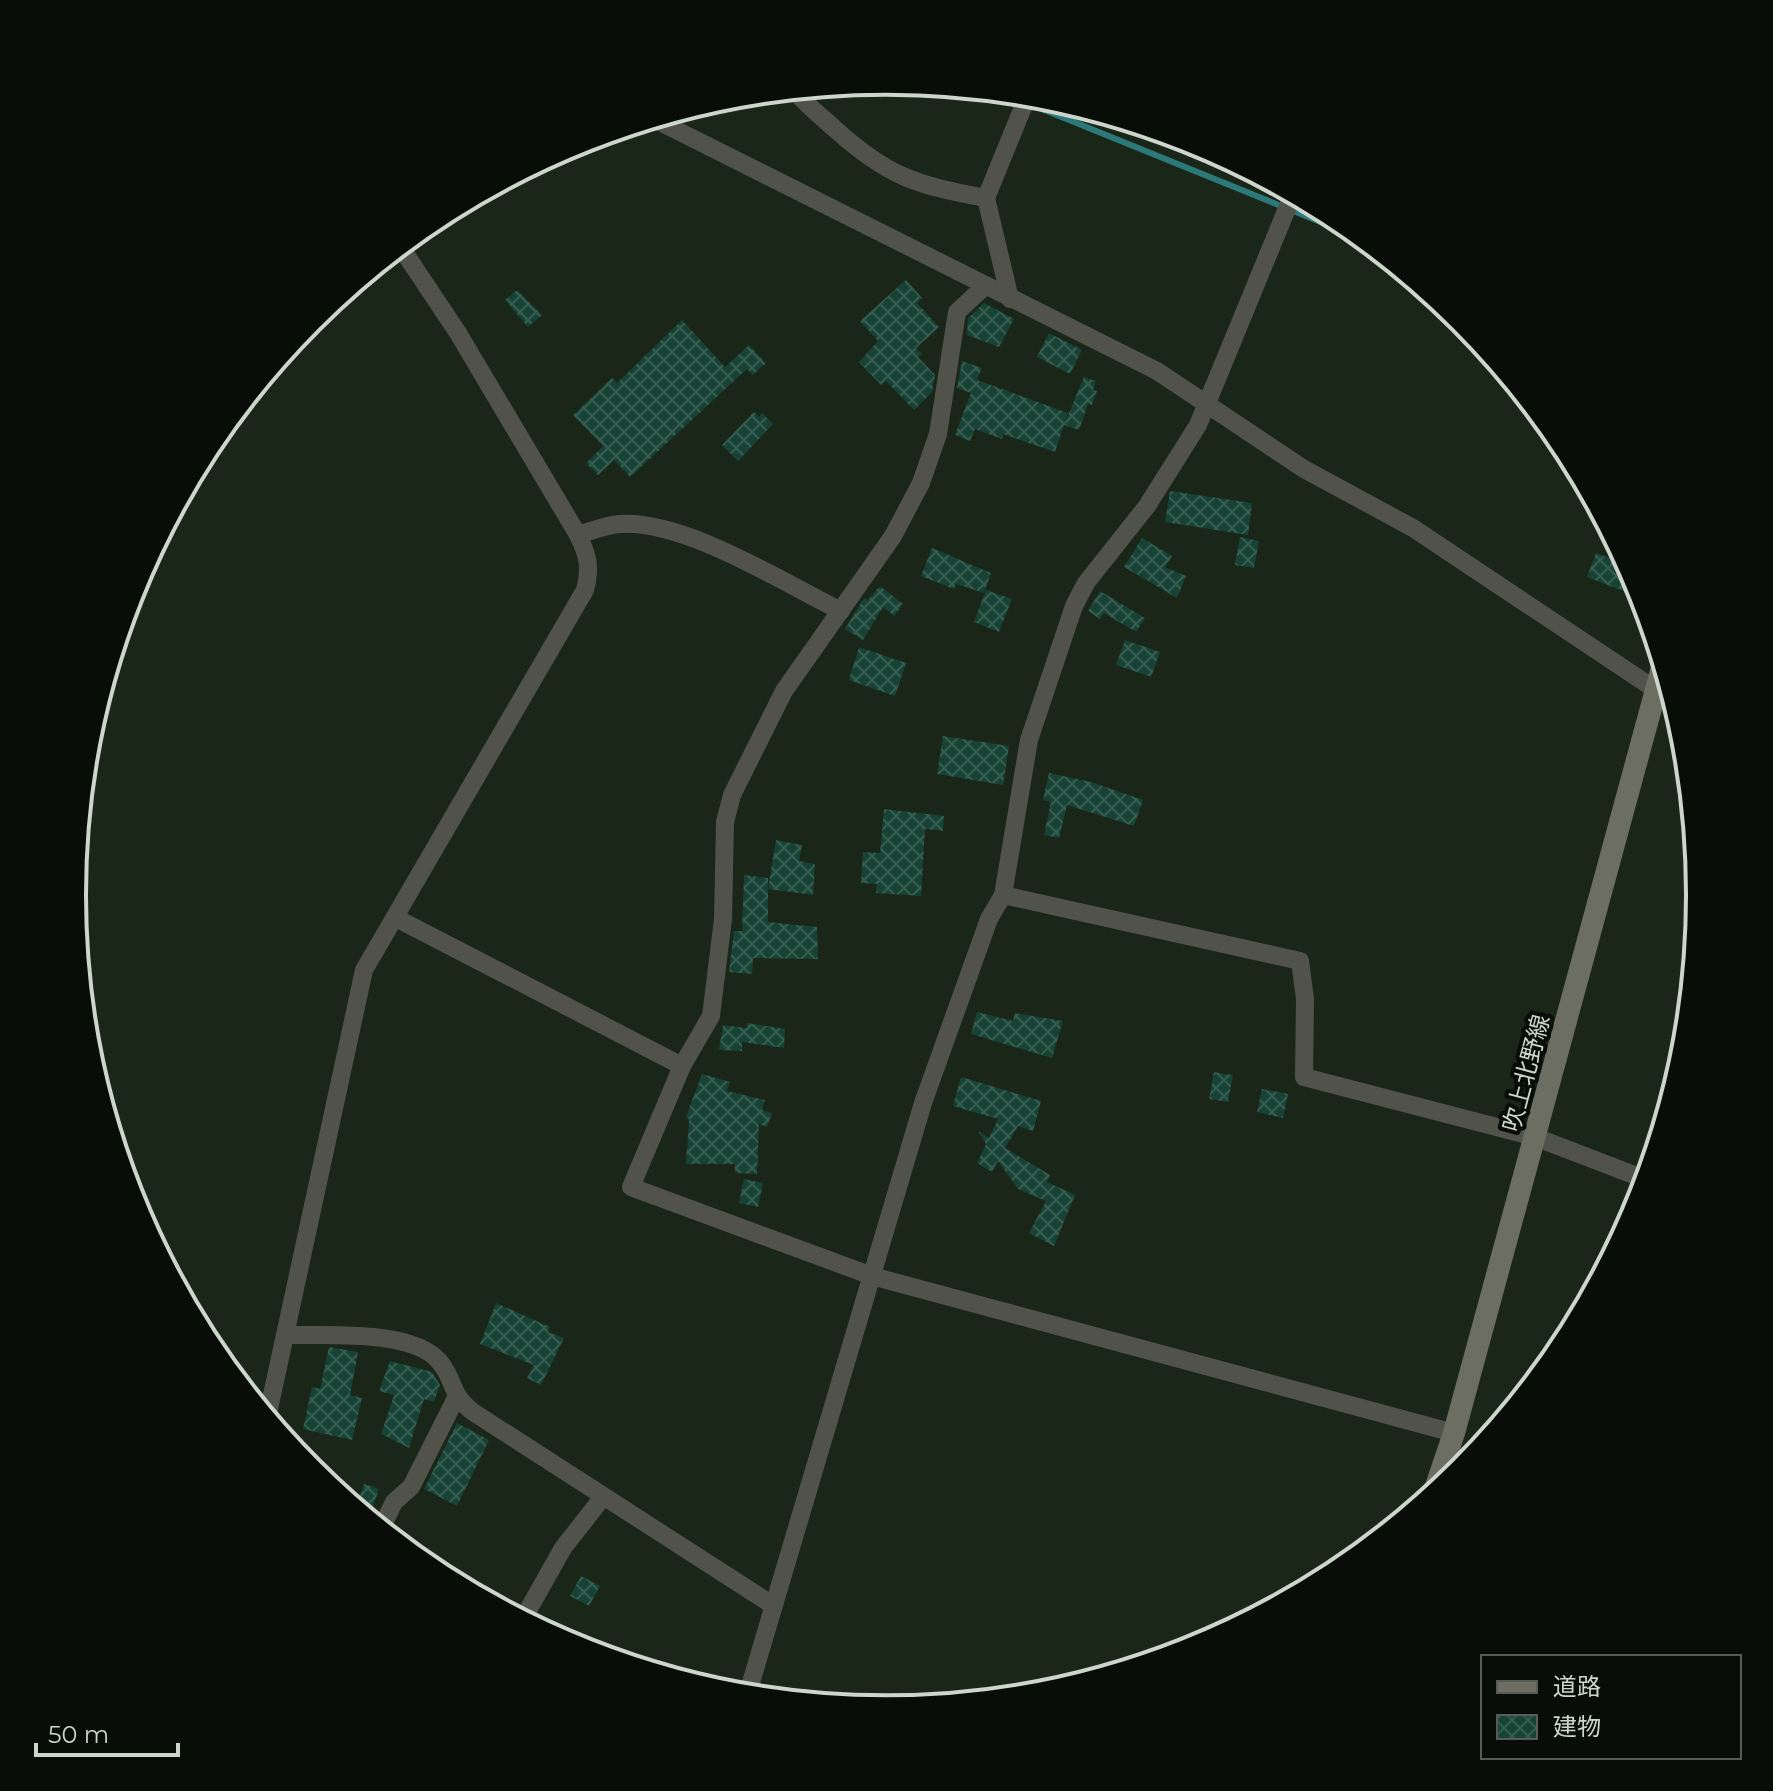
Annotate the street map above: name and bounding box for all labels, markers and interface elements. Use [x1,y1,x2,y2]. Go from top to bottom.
street label: 吹上北野線 [1496,1011,1556,1135]
legend [1481,1655,1741,1759]
text: 道路 [1553,1672,1601,1701]
scale bar [36,1707,178,1757]
text: 建物 [1553,1712,1601,1741]
text: 50 m [48,1720,109,1749]

